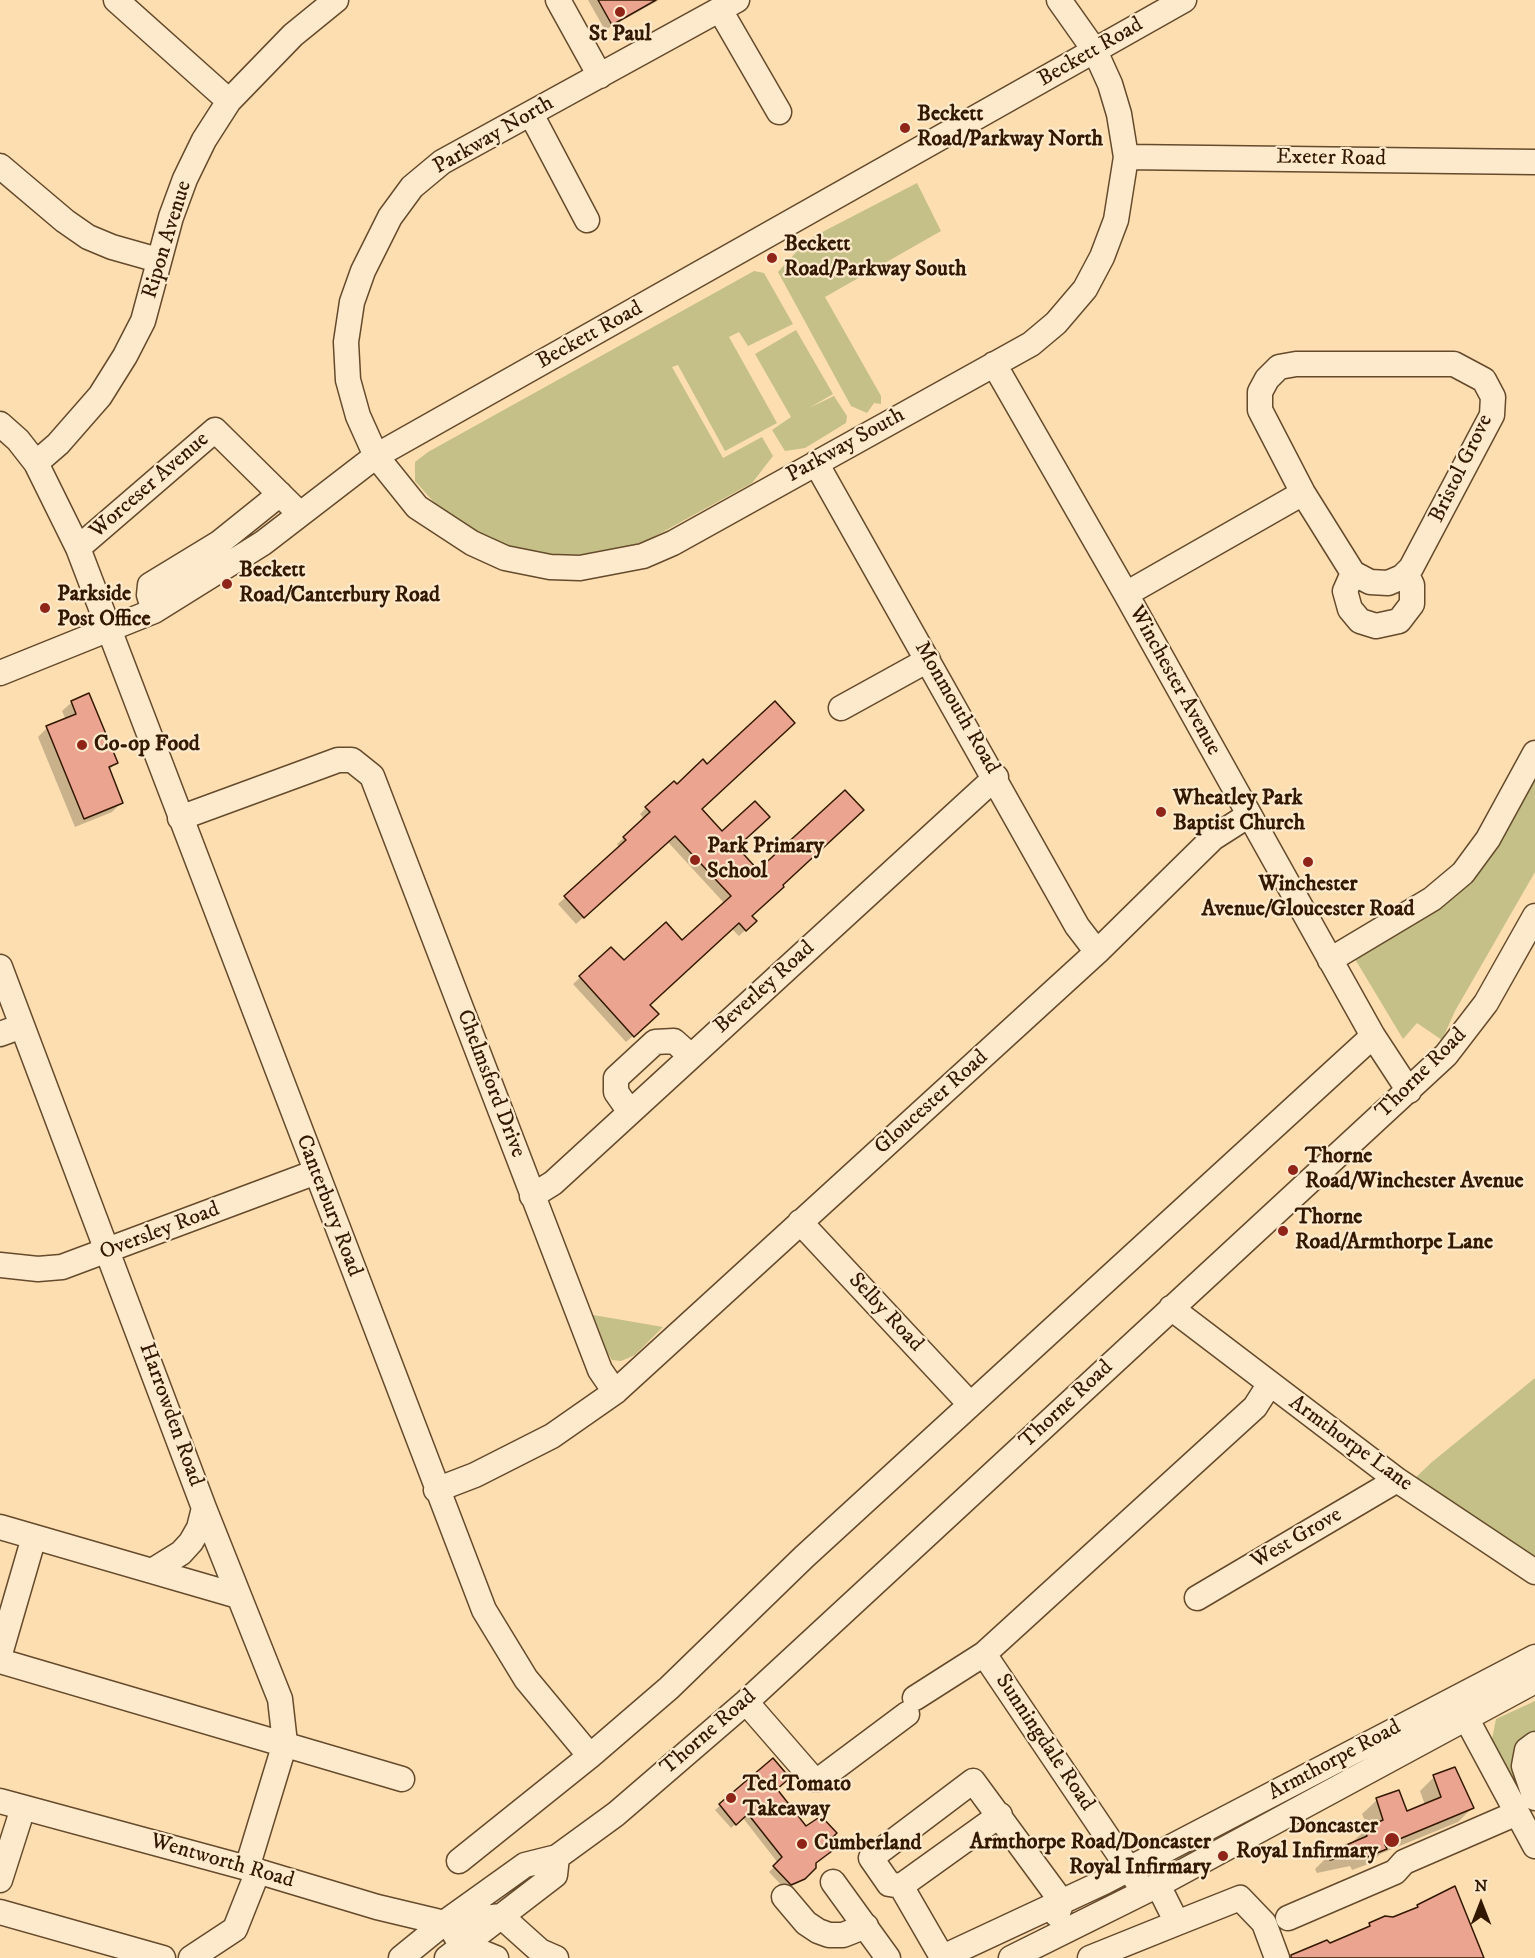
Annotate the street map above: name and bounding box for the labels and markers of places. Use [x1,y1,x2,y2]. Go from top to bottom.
marker: St Paul [613,5,627,19]
place label: St Paul [589,22,651,48]
place label: Beckett Road/Parkway North [917,102,1103,154]
marker: Beckett Road/Parkway North [898,121,912,135]
place label: Beckett Road/Parkway South [784,232,966,284]
marker: Beckett Road/Parkway South [765,251,779,265]
place label: Beckett Road/Canterbury Road [239,558,440,610]
marker: Beckett Road/Canterbury Road [220,577,234,591]
place label: Parkside Post Office [57,582,150,634]
marker: Parkside Post Office [38,601,52,615]
place label: Co-op Food [94,732,200,758]
marker: Co-op Food [75,738,89,752]
place label: Wheatley Park Baptist Church [1173,786,1305,837]
marker: Wheatley Park Baptist Church [1154,805,1168,819]
place label: Park Primary School [707,834,824,885]
marker: Park Primary School [688,853,702,867]
marker: Winchester Avenue/Gloucester Road [1301,855,1315,869]
place label: Winchester Avenue/Gloucester Road [1201,872,1415,924]
place label: Thorne Road/Winchester Avenue [1305,1144,1524,1196]
marker: Thorne Road/Winchester Avenue [1286,1163,1300,1177]
place label: Thorne Road/Armthorpe Lane [1295,1205,1493,1256]
marker: Thorne Road/Armthorpe Lane [1276,1224,1290,1238]
place label: Ted Tomato Takeaway [743,1772,851,1824]
marker: Ted Tomato Takeaway [724,1791,738,1805]
place label: Doncaster Royal Infirmary [1236,1814,1378,1866]
place label: Armthorpe Road/Doncaster Royal Infirmary [970,1830,1211,1882]
place label: Cumberland [814,1831,922,1857]
marker: Doncaster Royal Infirmary [1383,1831,1401,1849]
marker: Cumberland [795,1837,809,1851]
marker: Armthorpe Road/Doncaster Royal Infirmary [1216,1849,1230,1863]

